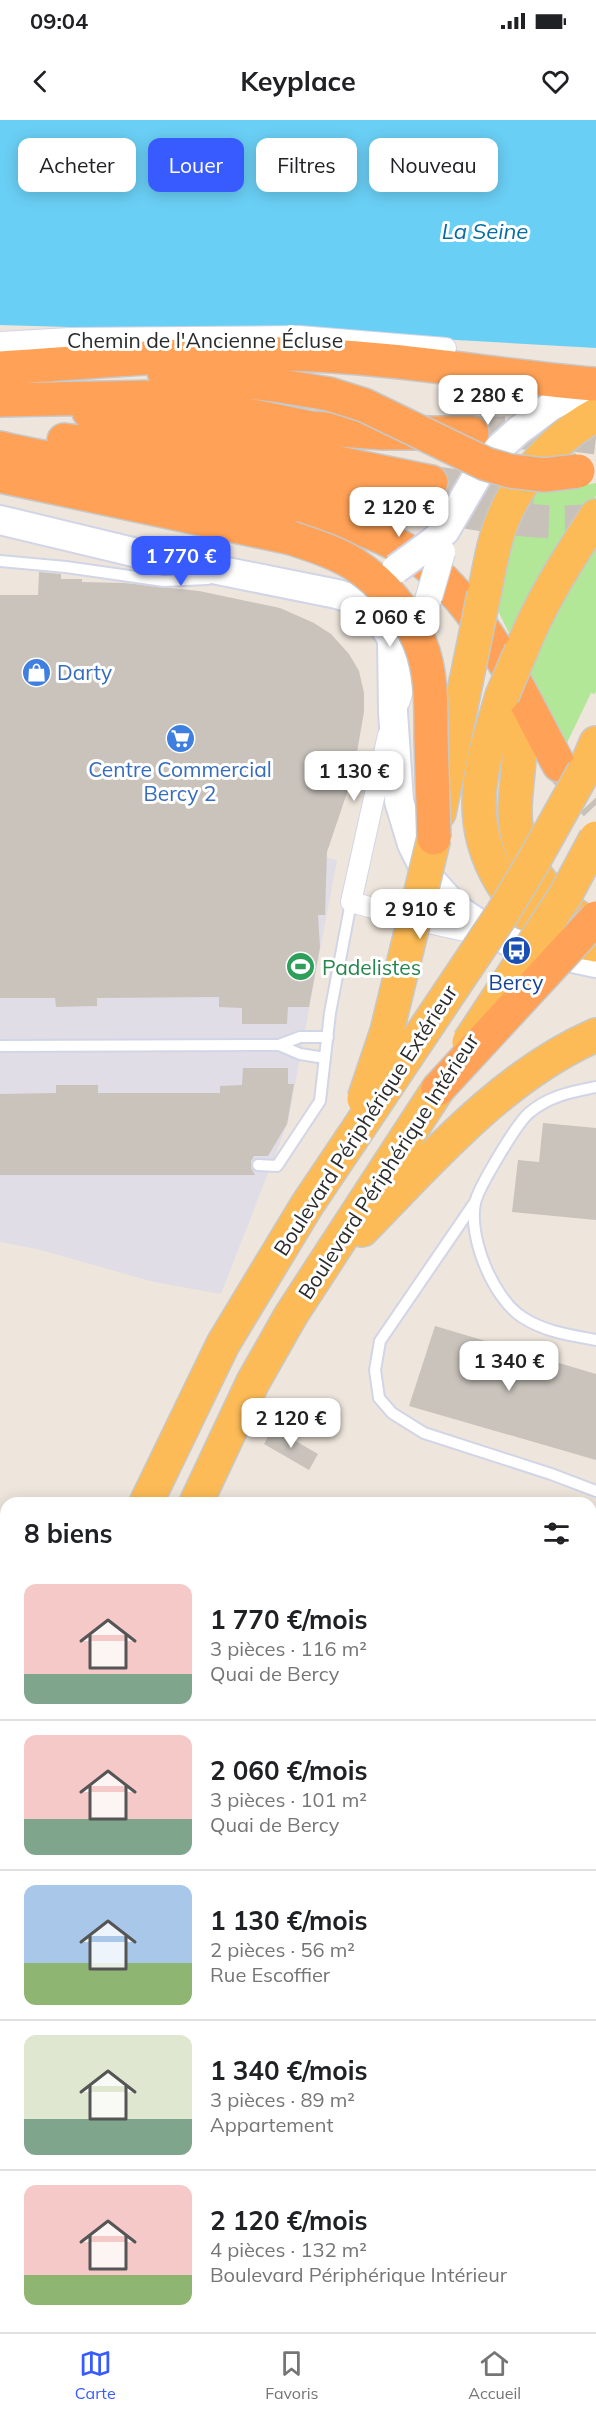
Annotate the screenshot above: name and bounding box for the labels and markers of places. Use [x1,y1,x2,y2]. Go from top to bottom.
pin: 2 280 € [433,375,543,426]
pin: 2 120 € [344,487,454,538]
pin: 1 770 € [126,536,236,587]
pin: 2 060 € [335,597,445,648]
shop icon: Darty [20,656,52,688]
place label: Darty [57,659,112,685]
supermarket icon: Centre Commercial Bercy 2 [164,722,196,754]
pin: 1 130 € [299,751,409,802]
place label: Centre Commercial Bercy 2 [88,756,272,806]
pin: 2 910 € [365,889,475,940]
bus stop icon: Bercy [500,935,532,967]
sports icon: Padelistes [285,951,317,983]
place label: Padelistes [322,954,421,980]
place label: Bercy [489,969,543,995]
pin: 1 340 € [454,1341,564,1392]
pin: 2 120 € [236,1398,346,1449]

